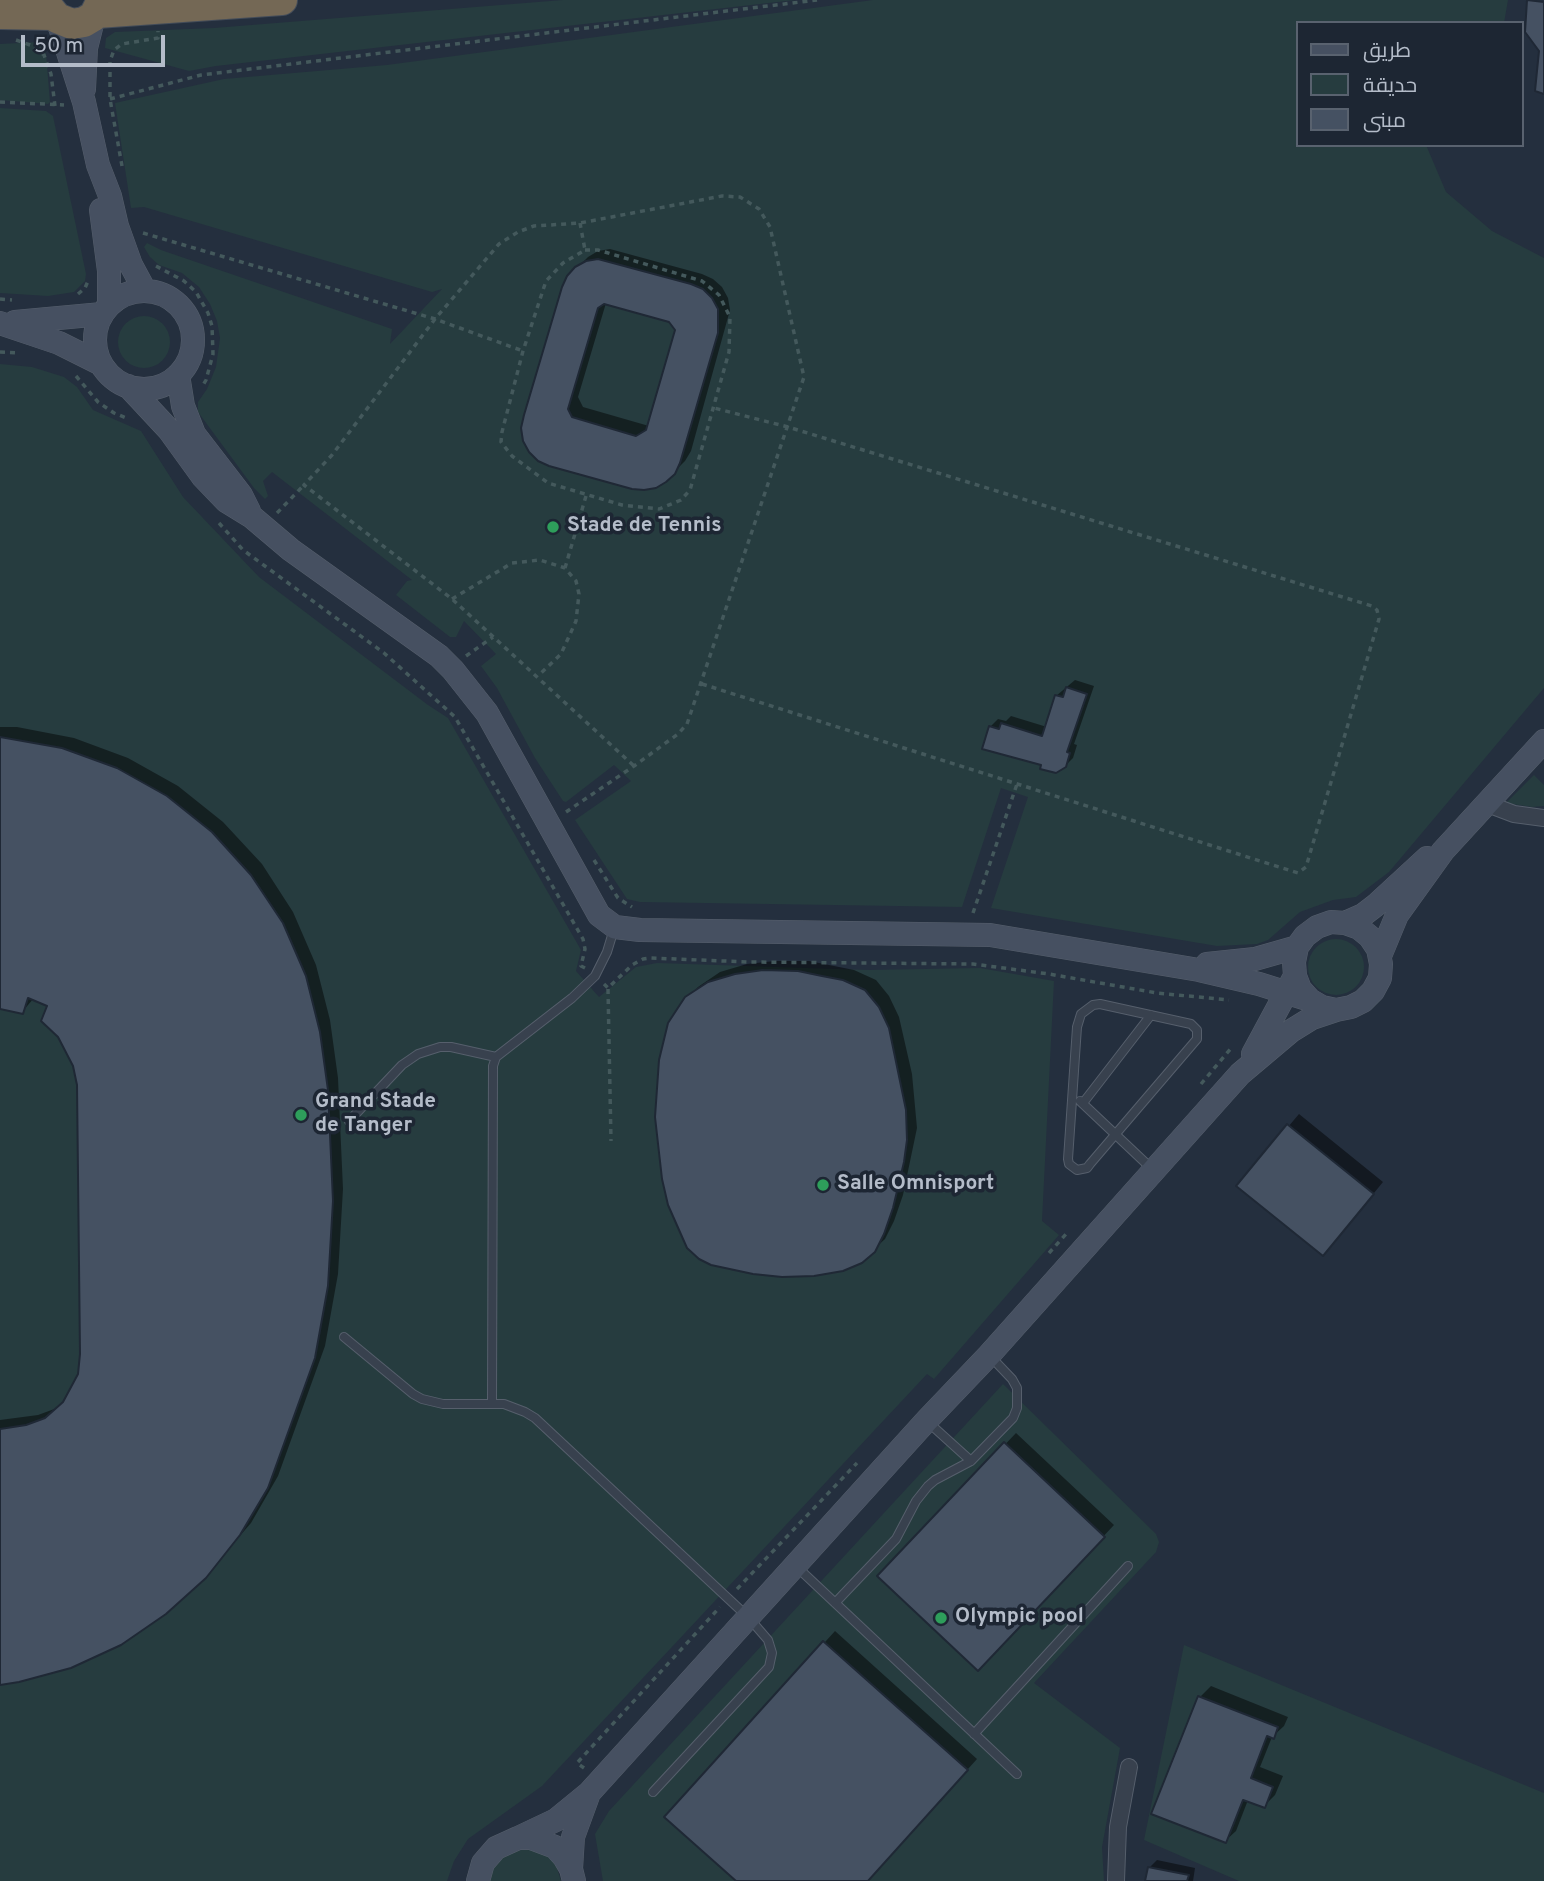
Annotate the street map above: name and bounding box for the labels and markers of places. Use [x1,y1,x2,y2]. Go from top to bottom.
place label: Stade de Tennis [567,514,722,540]
marker: Stade de Tennis [545,519,561,535]
place label: Grand Stade de Tanger [315,1090,436,1140]
marker: Grand Stade de Tanger [293,1107,309,1123]
place label: Salle Omnisport [837,1172,994,1198]
marker: Salle Omnisport [815,1177,831,1193]
place label: Olympic pool [955,1605,1084,1631]
marker: Olympic pool [933,1610,949,1626]

